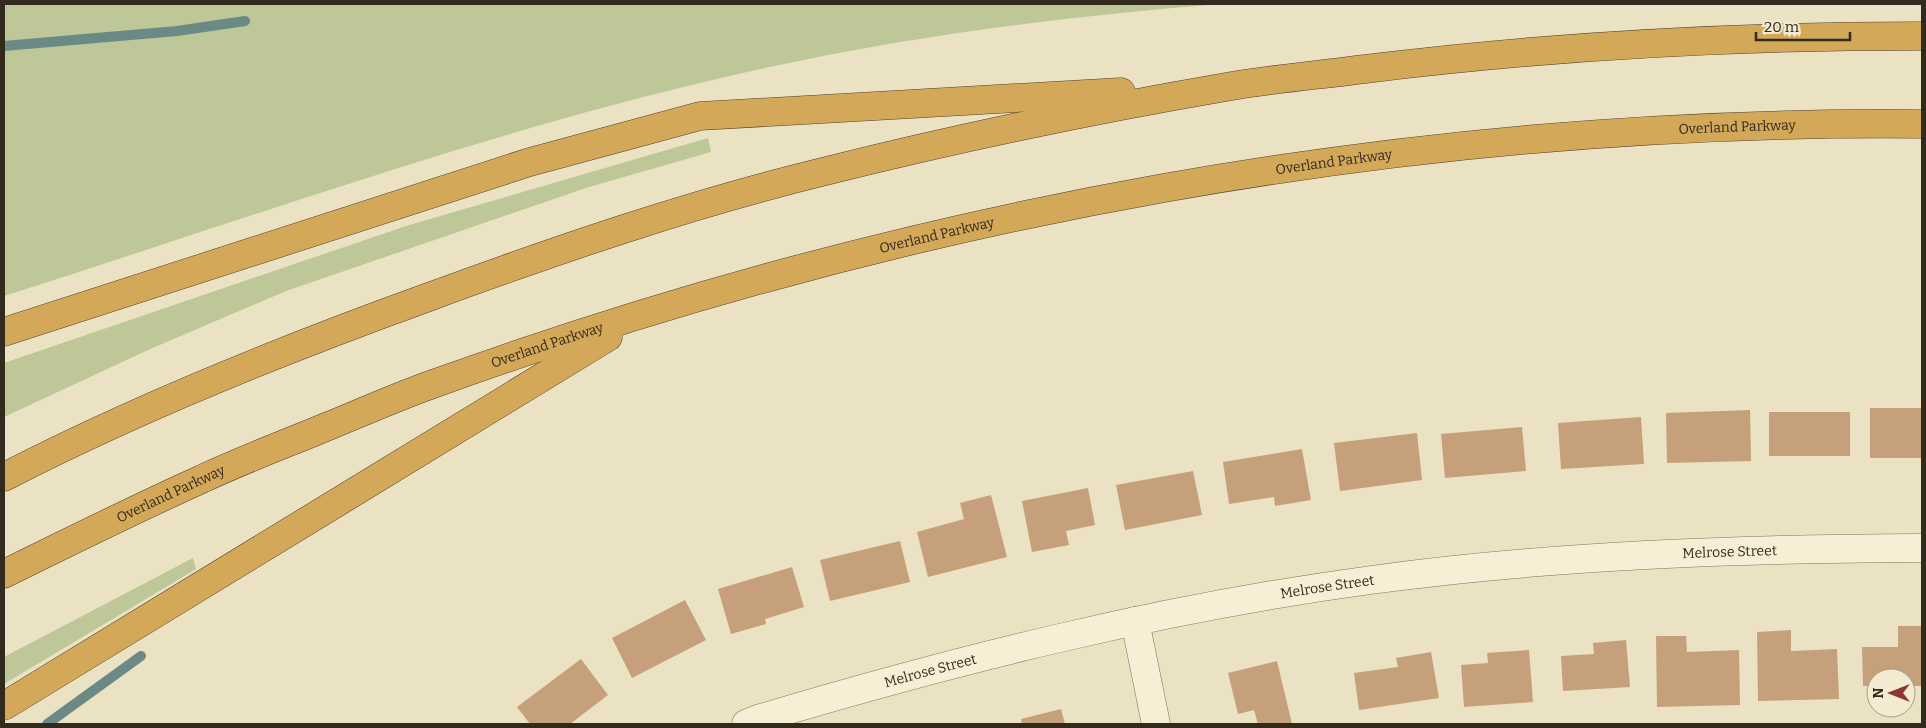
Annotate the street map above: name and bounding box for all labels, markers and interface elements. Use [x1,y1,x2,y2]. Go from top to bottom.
scale bar [1756,10,1850,42]
text: 20 m [1764,18,1800,36]
street label: Overland Parkway [1678,116,1797,138]
street label: Overland Parkway [1274,145,1394,178]
street label: Overland Parkway [877,213,996,257]
street label: Overland Parkway [489,318,606,371]
street label: Overland Parkway [114,461,228,526]
street label: Melrose Street [1682,542,1777,562]
street label: Melrose Street [1279,571,1375,602]
street label: Melrose Street [882,650,978,691]
north arrow [1866,668,1916,718]
text: N [1870,687,1887,698]

